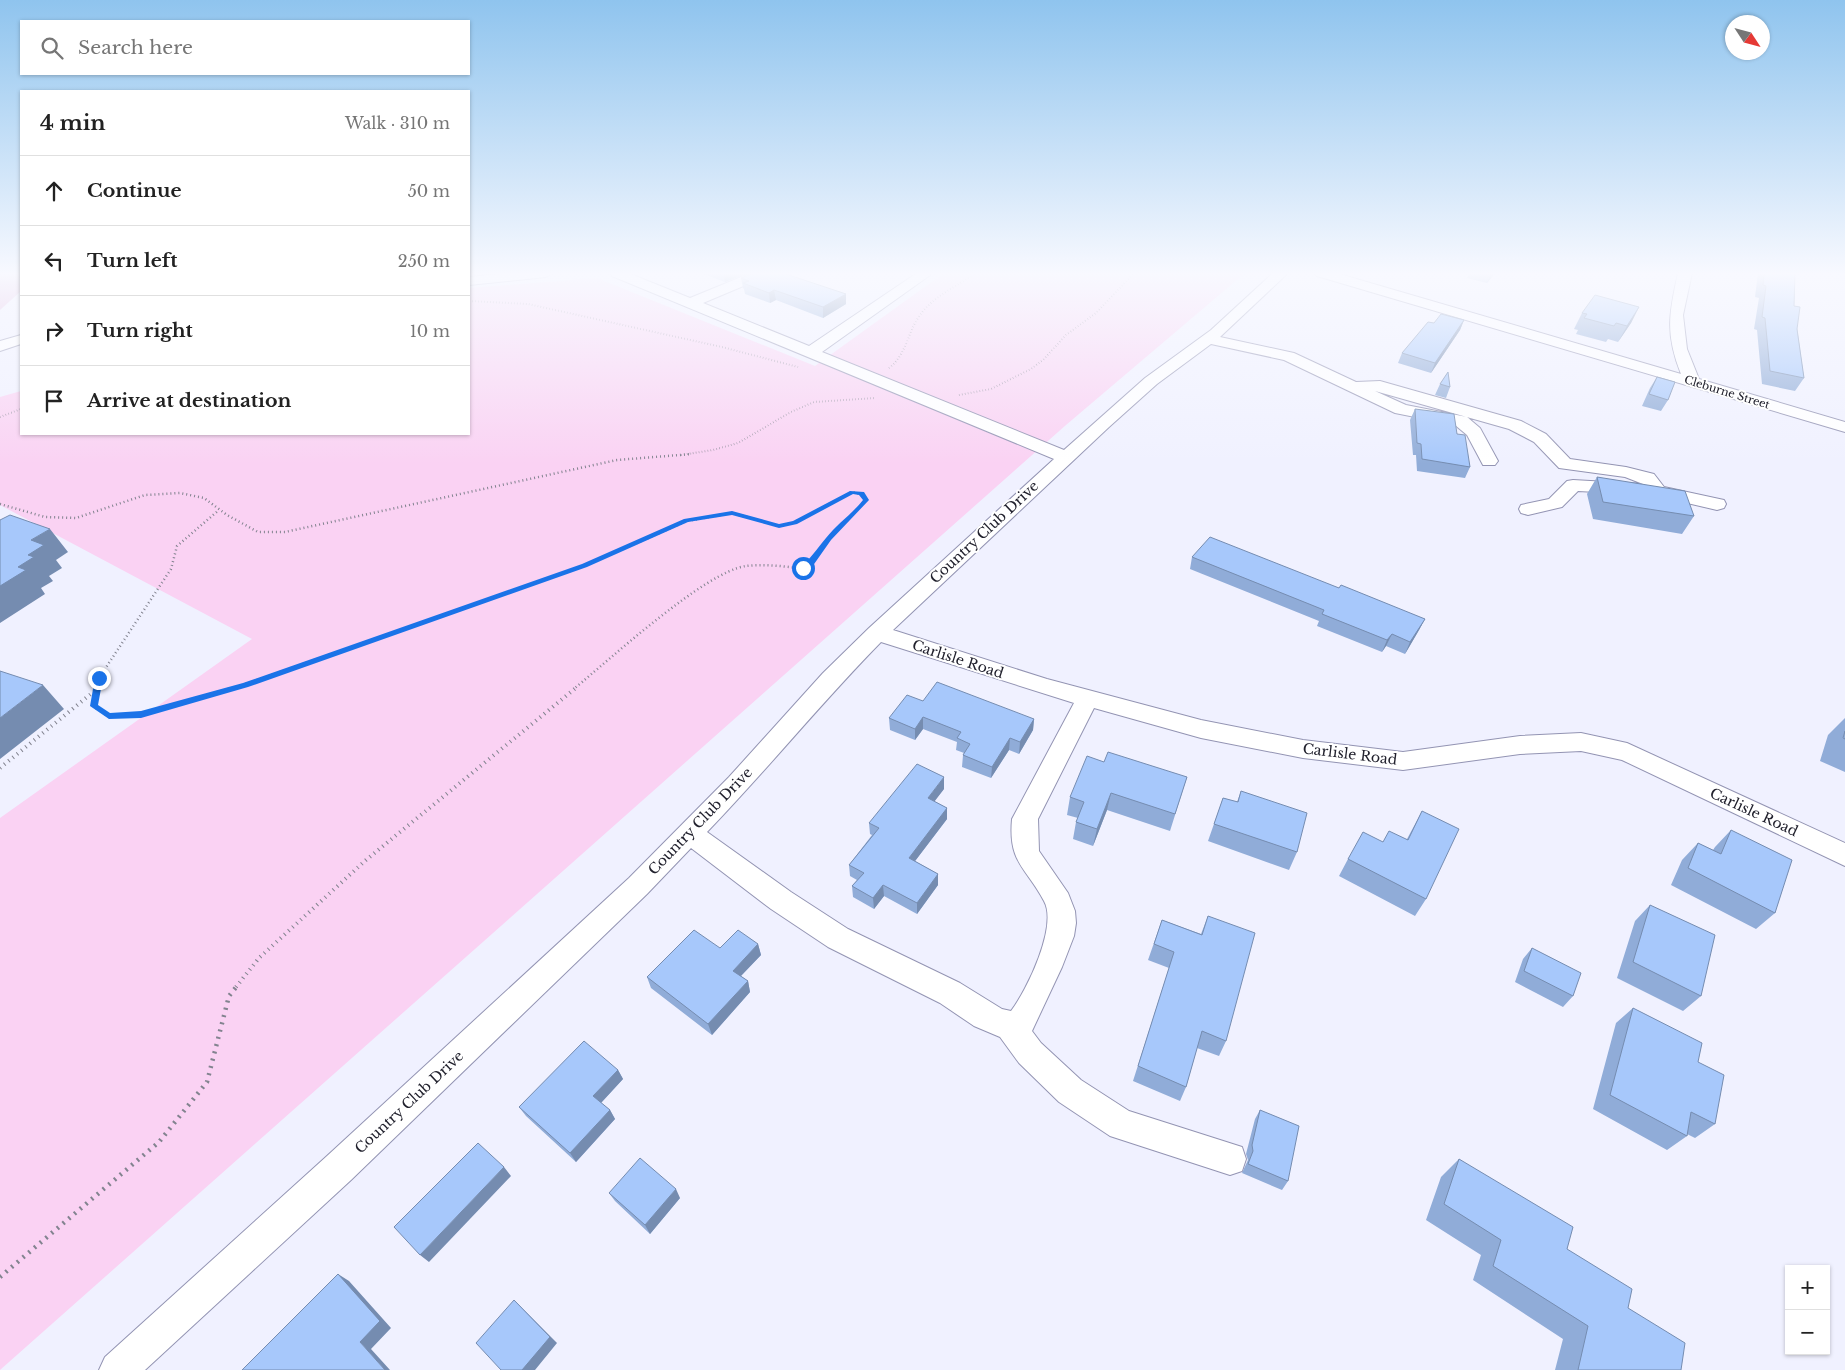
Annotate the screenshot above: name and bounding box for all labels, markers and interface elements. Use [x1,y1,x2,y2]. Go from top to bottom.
north arrow [1725,15,1770,60]
search box [20,20,470,75]
icon: search [38,34,66,62]
text: Search here [78,36,193,59]
text: 4 min [40,110,106,136]
text: Walk · 310 m [345,113,450,133]
icon: ahead [40,177,68,205]
text: Continue [87,179,182,202]
text: 50 m [408,181,450,201]
icon: left [40,247,68,275]
text: Turn left [87,249,178,272]
text: 250 m [398,251,450,271]
icon: right [40,317,68,345]
text: Turn right [87,319,193,342]
text: 10 m [410,321,450,341]
street label: Cleburne Street [1683,372,1772,412]
icon: arrive [40,387,68,415]
text: Arrive at destination [87,389,291,412]
street label: Country Club Drive [926,477,1042,587]
route start [792,557,815,580]
street label: Carlisle Road [910,636,1007,682]
route end [88,667,111,690]
street label: Carlisle Road [1302,739,1399,769]
street label: Country Club Drive [644,764,756,878]
street label: Carlisle Road [1707,784,1801,841]
street label: Country Club Drive [351,1047,467,1157]
map controls [1785,1265,1830,1355]
button: + [1785,1265,1830,1310]
button: − [1785,1310,1830,1355]

